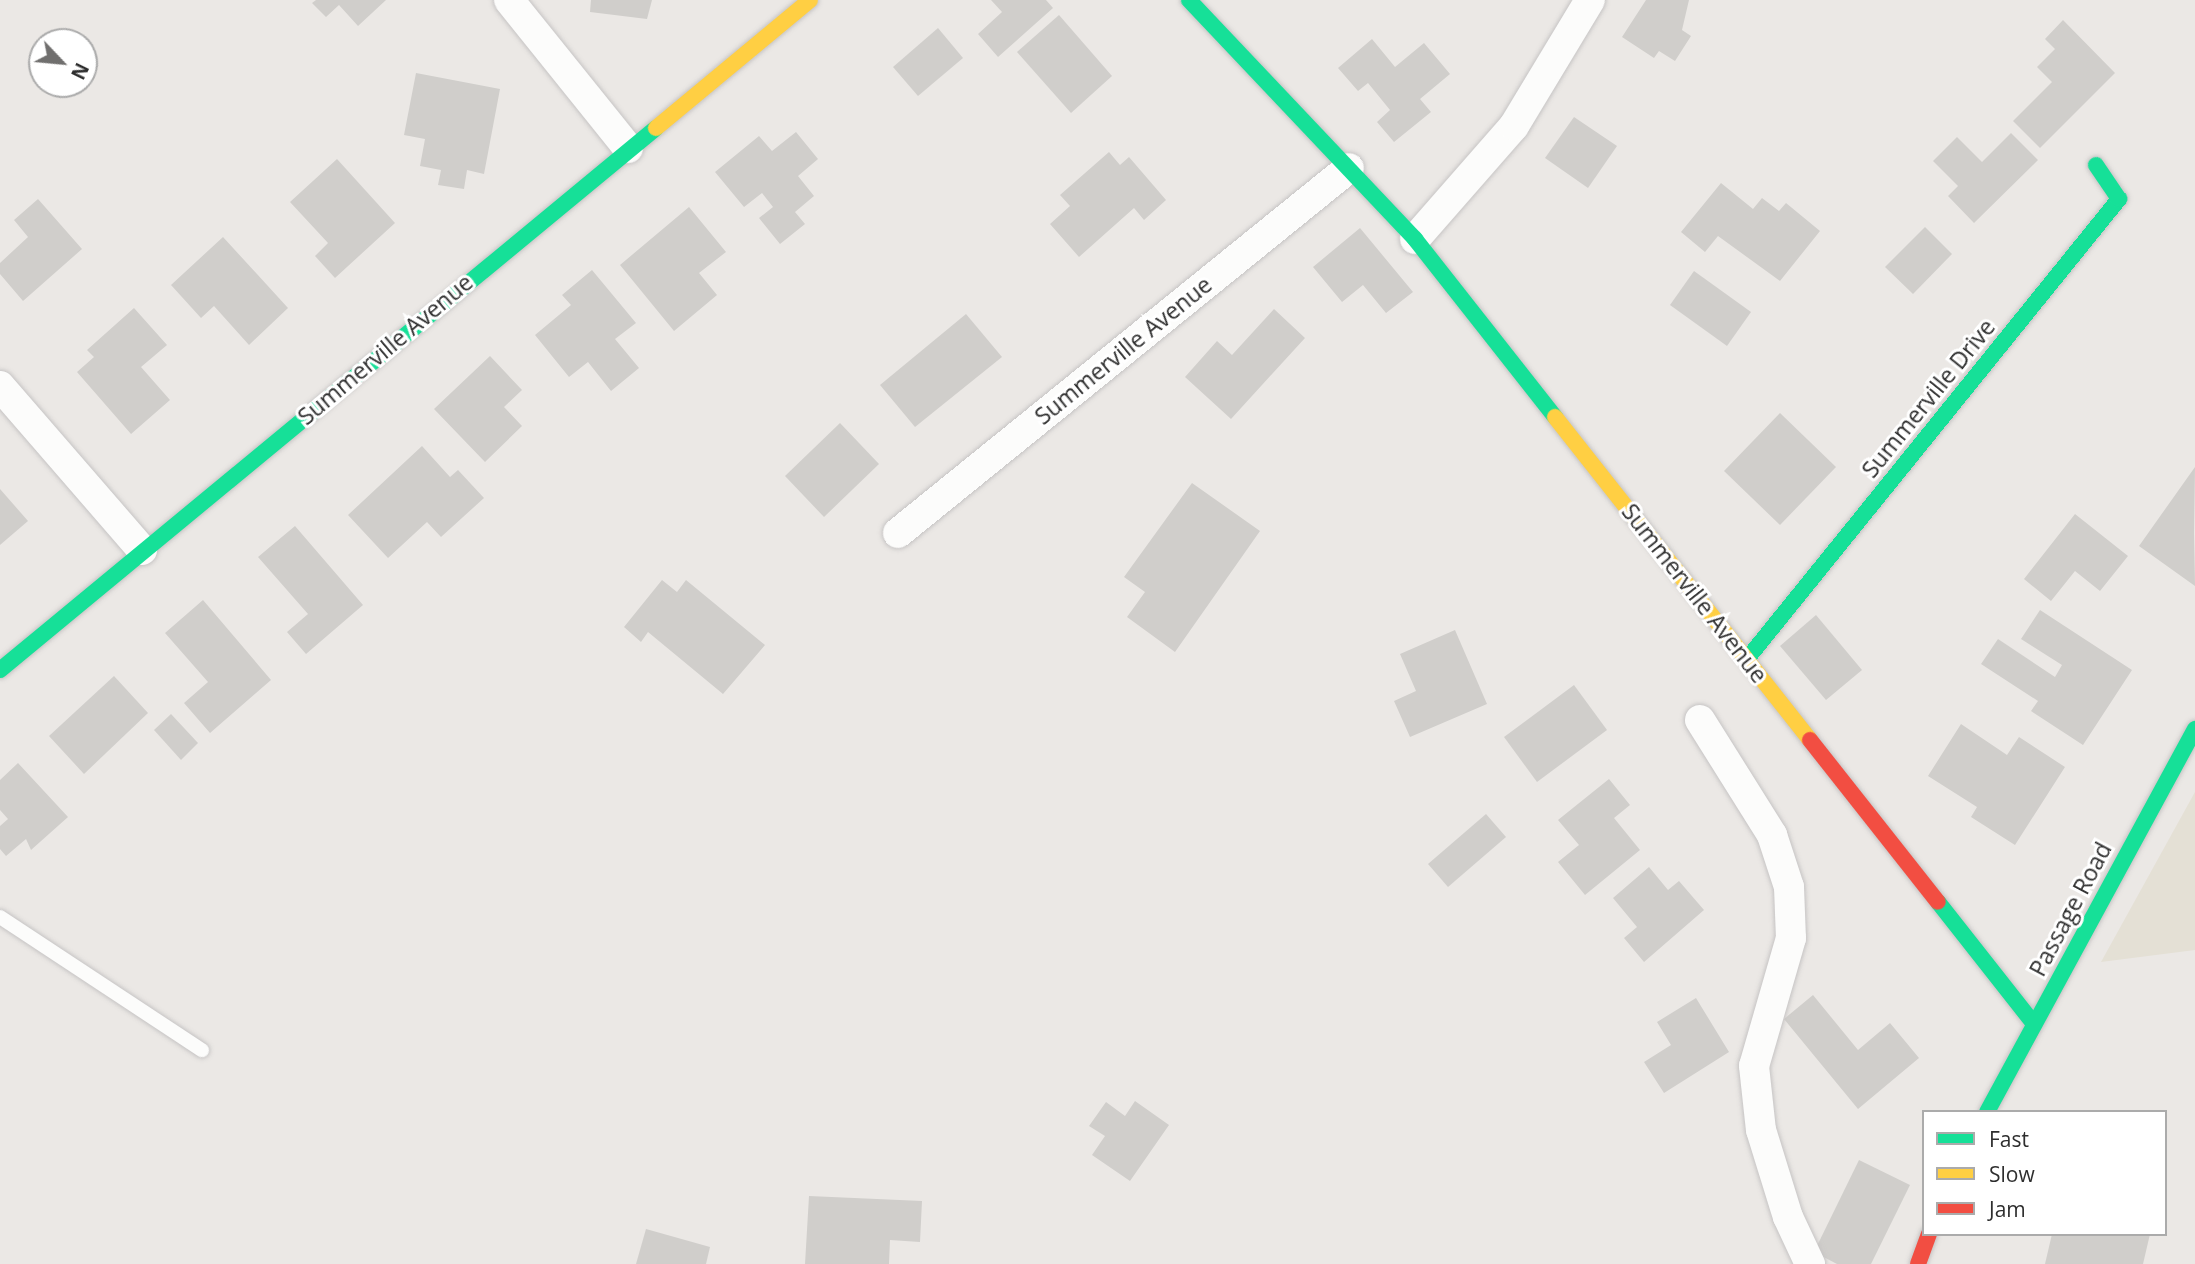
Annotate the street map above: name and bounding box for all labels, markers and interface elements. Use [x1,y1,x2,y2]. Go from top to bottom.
north arrow [28,28,98,98]
text: N [65,59,95,84]
street label: Summerville Avenue [292,268,478,430]
street label: Summerville Avenue [1029,270,1217,430]
street label: Summerville Drive [1856,313,2000,483]
street label: Summerville Avenue [1617,498,1773,688]
street label: Passage Road [2023,837,2117,981]
legend [1922,1110,2167,1236]
text: Fast [1989,1125,2029,1153]
text: Slow [1989,1160,2035,1188]
text: Jam [1989,1195,2026,1223]

